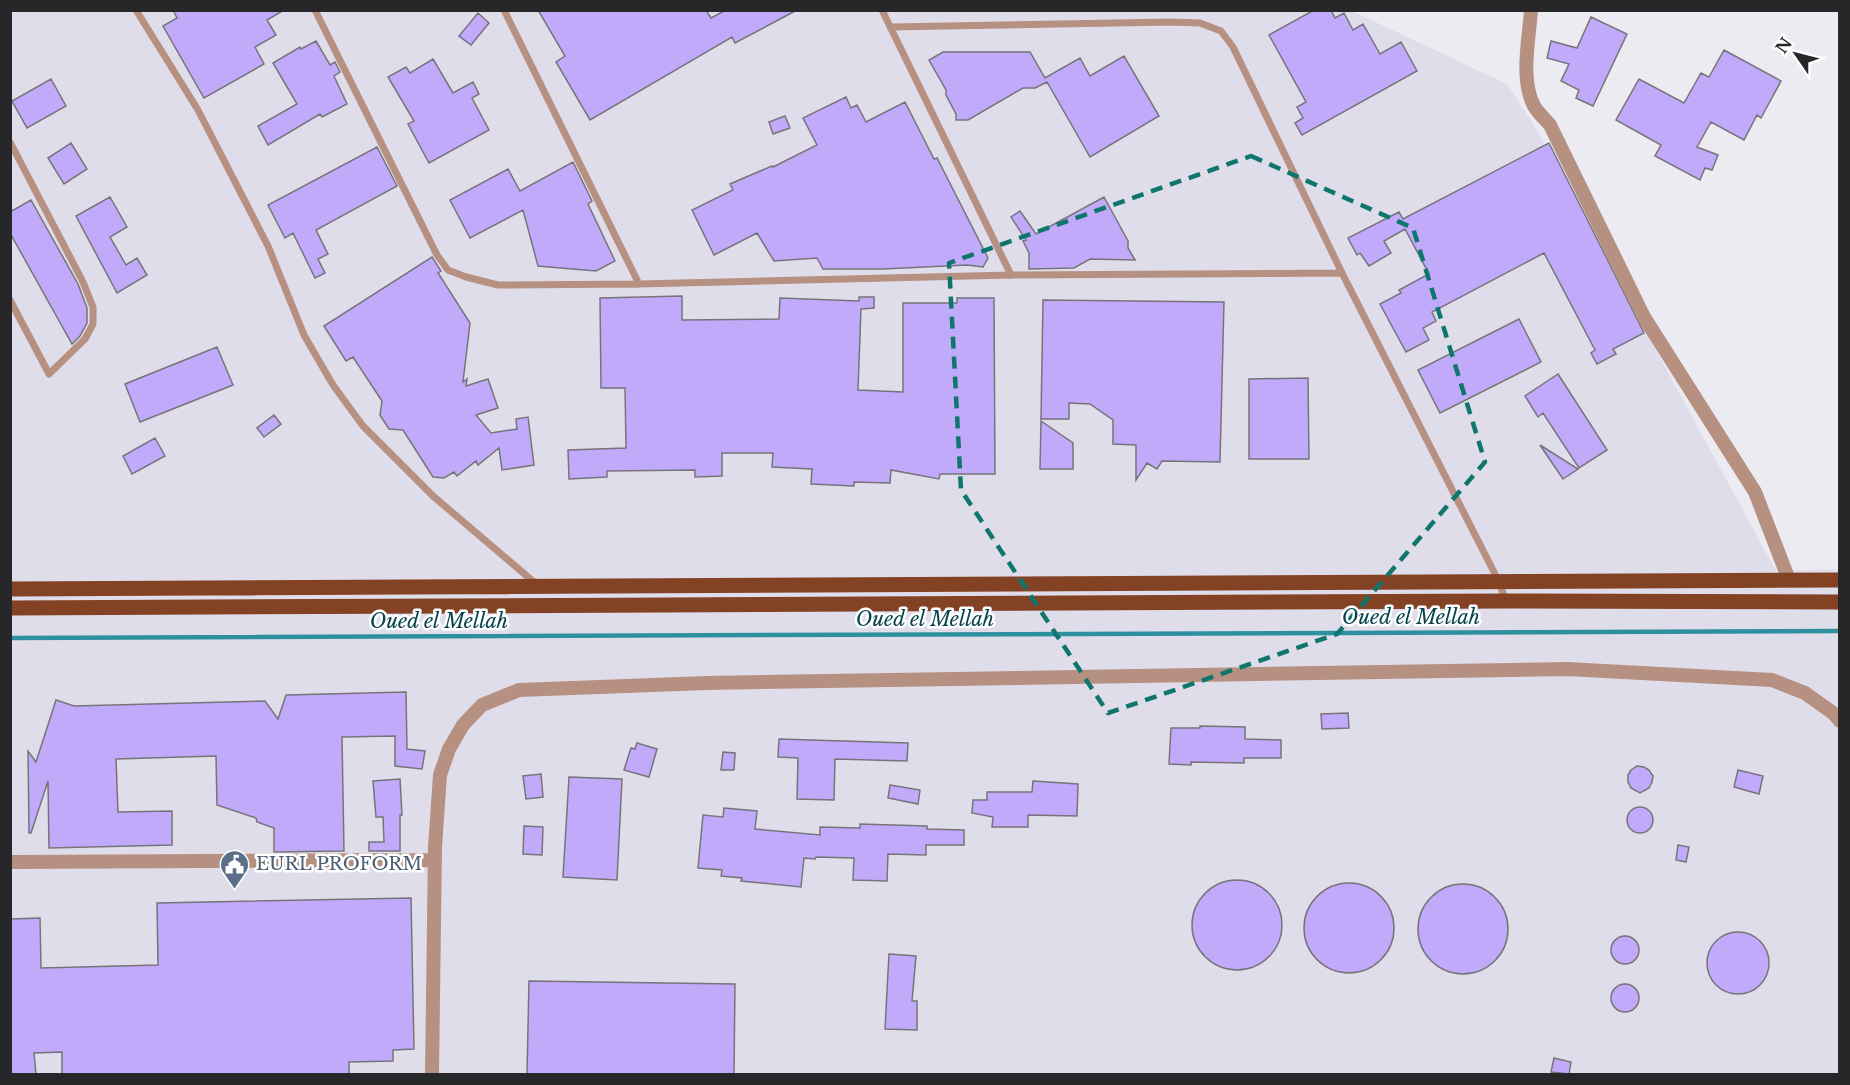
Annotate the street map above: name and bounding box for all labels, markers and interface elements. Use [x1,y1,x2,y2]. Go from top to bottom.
north arrow [1766,24,1826,84]
text: N [1771,33,1796,57]
water label: Oued el Mellah [1342,605,1480,629]
water label: Oued el Mellah [856,607,994,631]
water label: Oued el Mellah [370,609,508,633]
public building icon: EURL PROFORM [219,848,251,890]
place label: EURL PROFORM [256,853,422,875]

